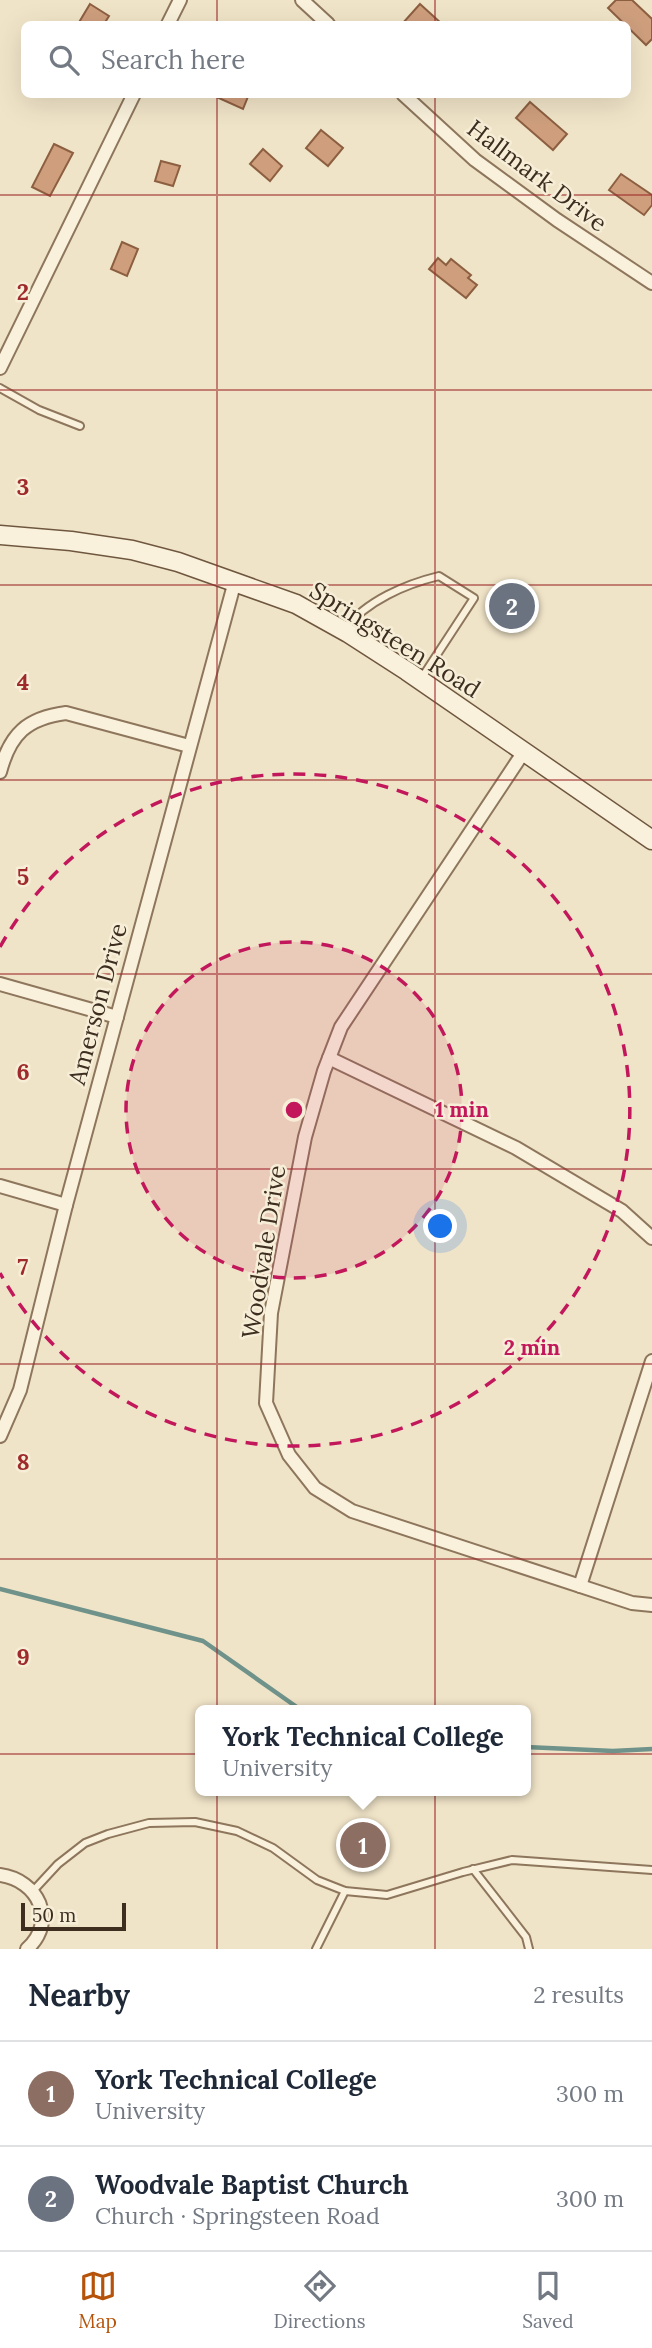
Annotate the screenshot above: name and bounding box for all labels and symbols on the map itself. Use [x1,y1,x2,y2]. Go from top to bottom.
street label: Hallmark Drive [461,113,613,238]
text: 2 [17,277,29,306]
text: 3 [17,472,29,501]
street label: Springsteen Road [304,575,486,705]
pin: 2 [489,580,535,632]
text: 4 [17,667,29,696]
text: 5 [17,862,29,891]
street label: Amerson Drive [61,920,134,1089]
text: 6 [16,1057,30,1086]
text: 1 min [435,1096,489,1123]
centre of rings [282,1098,306,1122]
street label: Woodvale Drive [234,1163,293,1341]
your location [423,1209,457,1243]
text: 7 [18,1252,29,1281]
text: 2 min [504,1334,560,1361]
text: 8 [16,1447,30,1476]
text: 9 [16,1642,30,1671]
pin: 1 [340,1819,386,1871]
scale bar [21,1900,126,1932]

